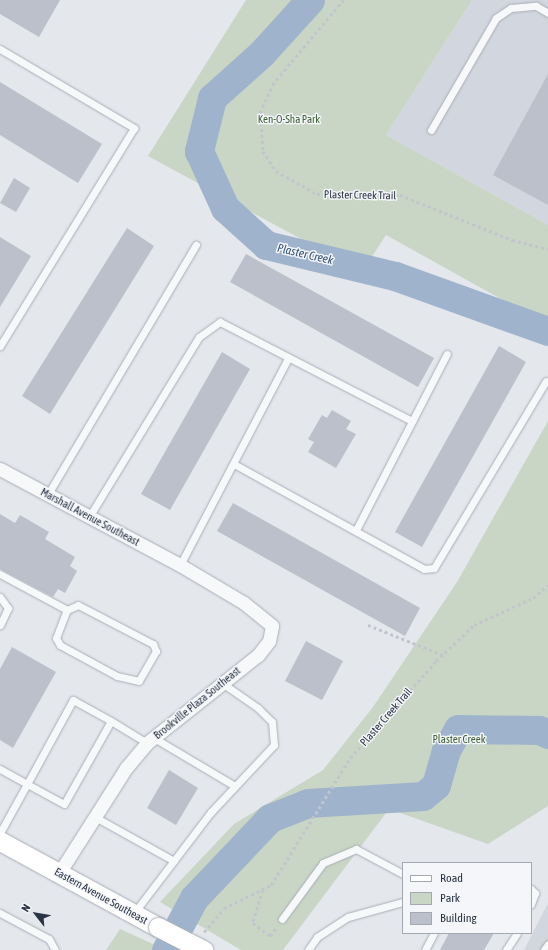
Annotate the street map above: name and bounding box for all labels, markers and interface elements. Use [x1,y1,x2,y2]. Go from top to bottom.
park label: Ken-O-Sha Park [258,112,320,126]
street label: Plaster Creek Trail [324,188,396,202]
water label: Plaster Creek [276,242,334,268]
street label: Marshall Avenue Southeast [38,485,142,549]
street label: Brookville Plaza Southeast [151,664,243,742]
street label: Plaster Creek Trail [357,685,415,749]
park label: Plaster Creek [432,732,486,746]
legend [402,862,532,934]
street label: Eastern Avenue Southeast [52,865,150,927]
text: Road [440,871,463,885]
text: Park [440,891,460,905]
north arrow [16,894,56,934]
text: N [19,902,33,914]
text: Building [440,911,477,925]

